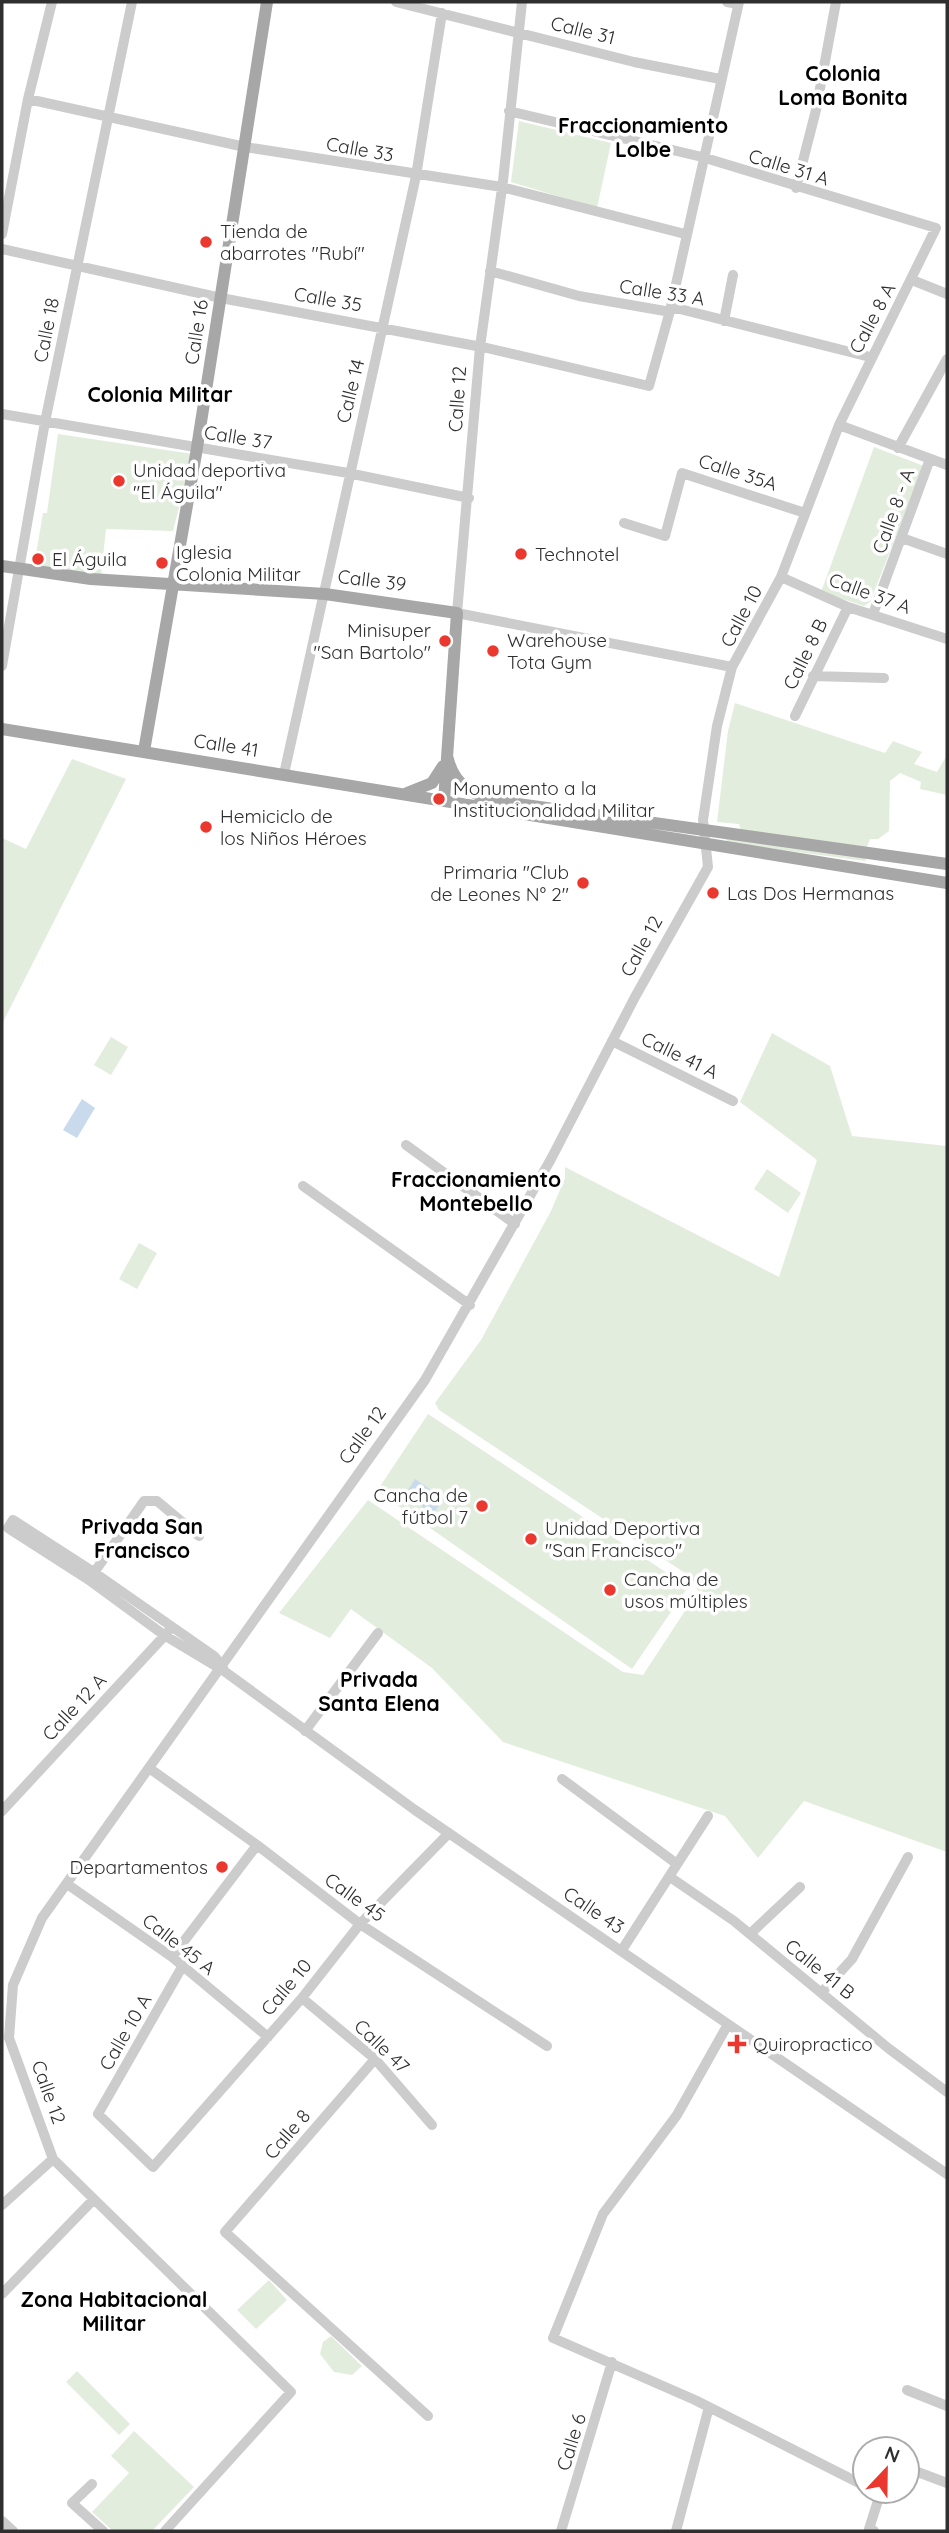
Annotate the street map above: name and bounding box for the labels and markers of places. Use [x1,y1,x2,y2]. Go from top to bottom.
place label: Tienda de abarrotes "Rubí" [220,219,365,265]
marker: Tienda de abarrotes "Rubí" [198,234,214,250]
place label: Unidad deportiva "El Águila" [133,458,286,504]
marker: Unidad deportiva "El Águila" [111,473,127,489]
place label: Iglesia Colonia Militar [176,540,301,586]
place label: Technotel [535,542,619,566]
marker: Technotel [513,546,529,562]
place label: El Águila [52,547,127,571]
marker: El Águila [30,551,46,567]
marker: Iglesia Colonia Militar [154,555,170,571]
place label: Minisuper "San Bartolo" [313,618,432,664]
place label: Warehouse Tota Gym [507,628,607,674]
marker: Minisuper "San Bartolo" [437,633,453,649]
marker: Warehouse Tota Gym [485,643,501,659]
place label: Monumento a la Institucionalidad Militar [453,776,656,822]
marker: Monumento a la Institucionalidad Militar [431,791,447,807]
place label: Hemiciclo de los Niños Héroes [220,804,367,850]
marker: Hemiciclo de los Niños Héroes [198,819,214,835]
place label: Primaria "Club de Leones N° 2" [430,860,569,906]
marker: Primaria "Club de Leones N° 2" [575,875,591,891]
place label: Las Dos Hermanas [727,881,894,905]
marker: Las Dos Hermanas [705,885,721,901]
place label: Cancha de fútbol 7 [374,1483,468,1529]
marker: Cancha de fútbol 7 [474,1498,490,1514]
place label: Unidad Deportiva "San Francisco" [545,1516,700,1562]
marker: Unidad Deportiva "San Francisco" [523,1531,539,1547]
place label: Cancha de usos múltiples [624,1567,748,1613]
marker: Cancha de usos múltiples [602,1582,618,1598]
place label: Departamentos [69,1855,208,1879]
marker: Departamentos [214,1859,230,1875]
place label: Quiropractico [753,2032,873,2056]
marker: Quiropractico [727,2034,747,2054]

